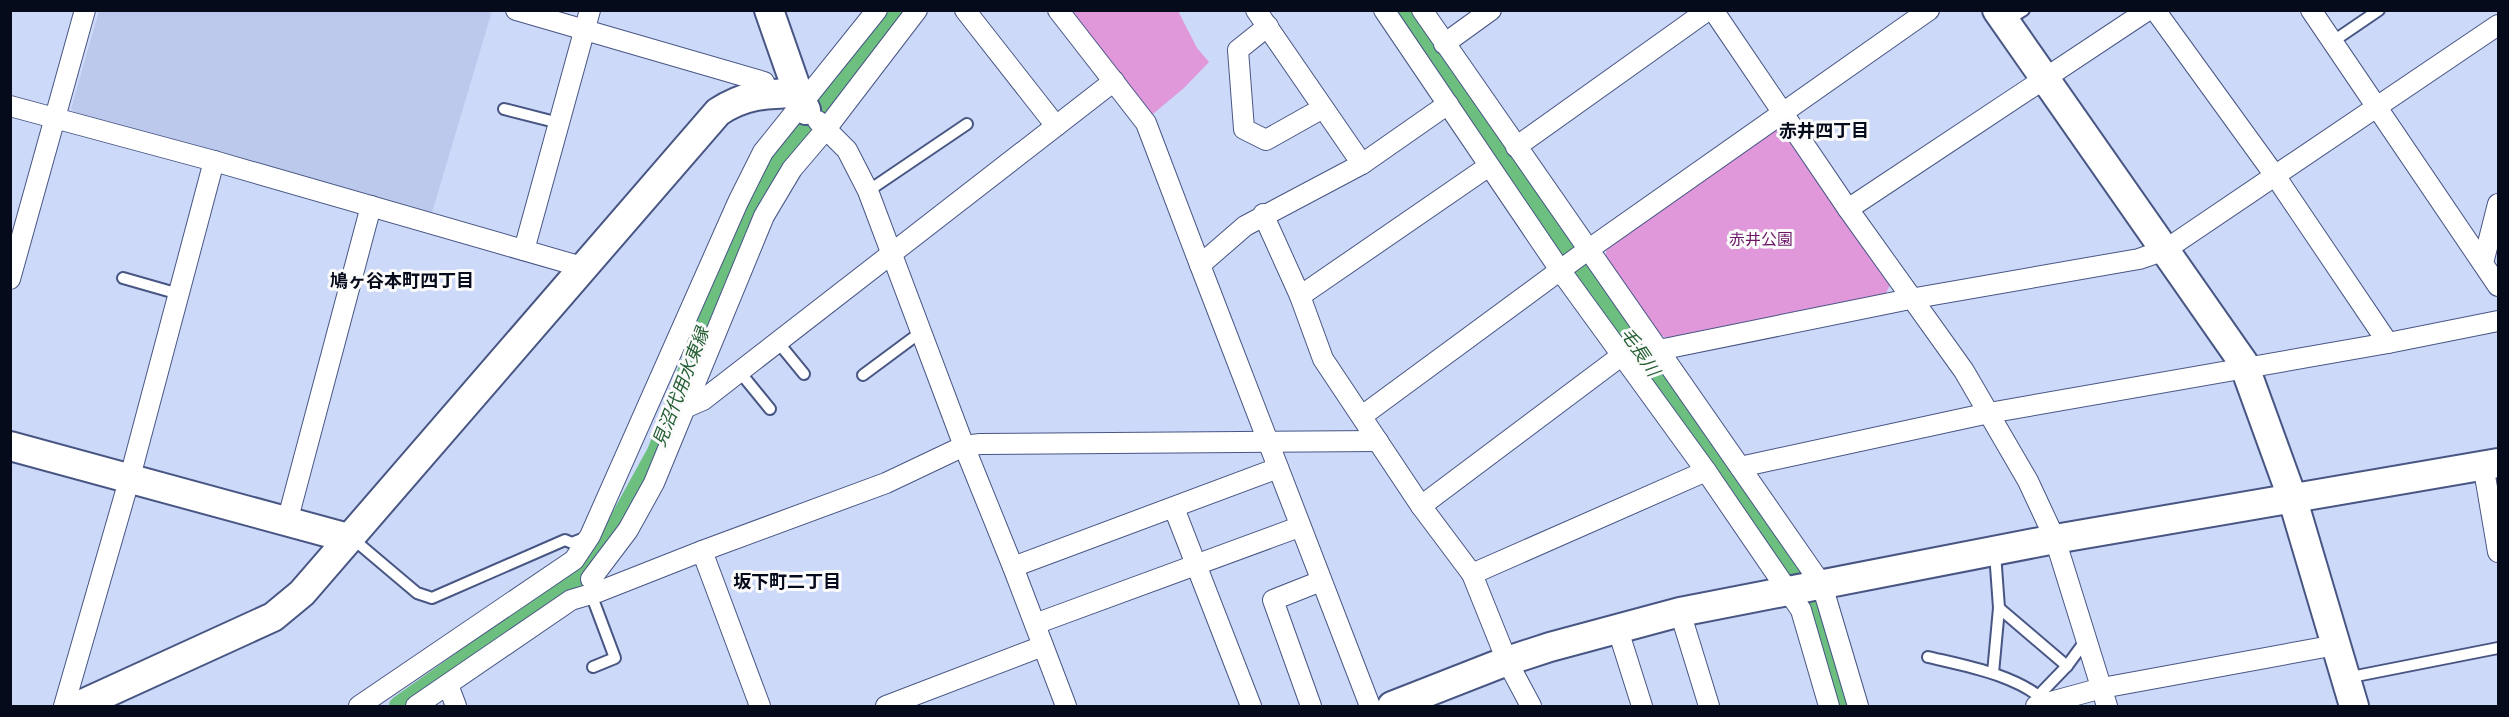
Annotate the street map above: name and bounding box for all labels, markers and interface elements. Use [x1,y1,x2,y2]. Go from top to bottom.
district label: 赤井四丁目 [1779,121,1869,141]
park label: 赤井公園 [1729,231,1793,248]
district label: 鳩ヶ谷本町四丁目 [330,271,474,291]
water label: 見沼代用水東縁 [649,323,714,449]
water label: 毛長川 [1617,324,1665,382]
district label: 坂下町二丁目 [733,572,841,592]

